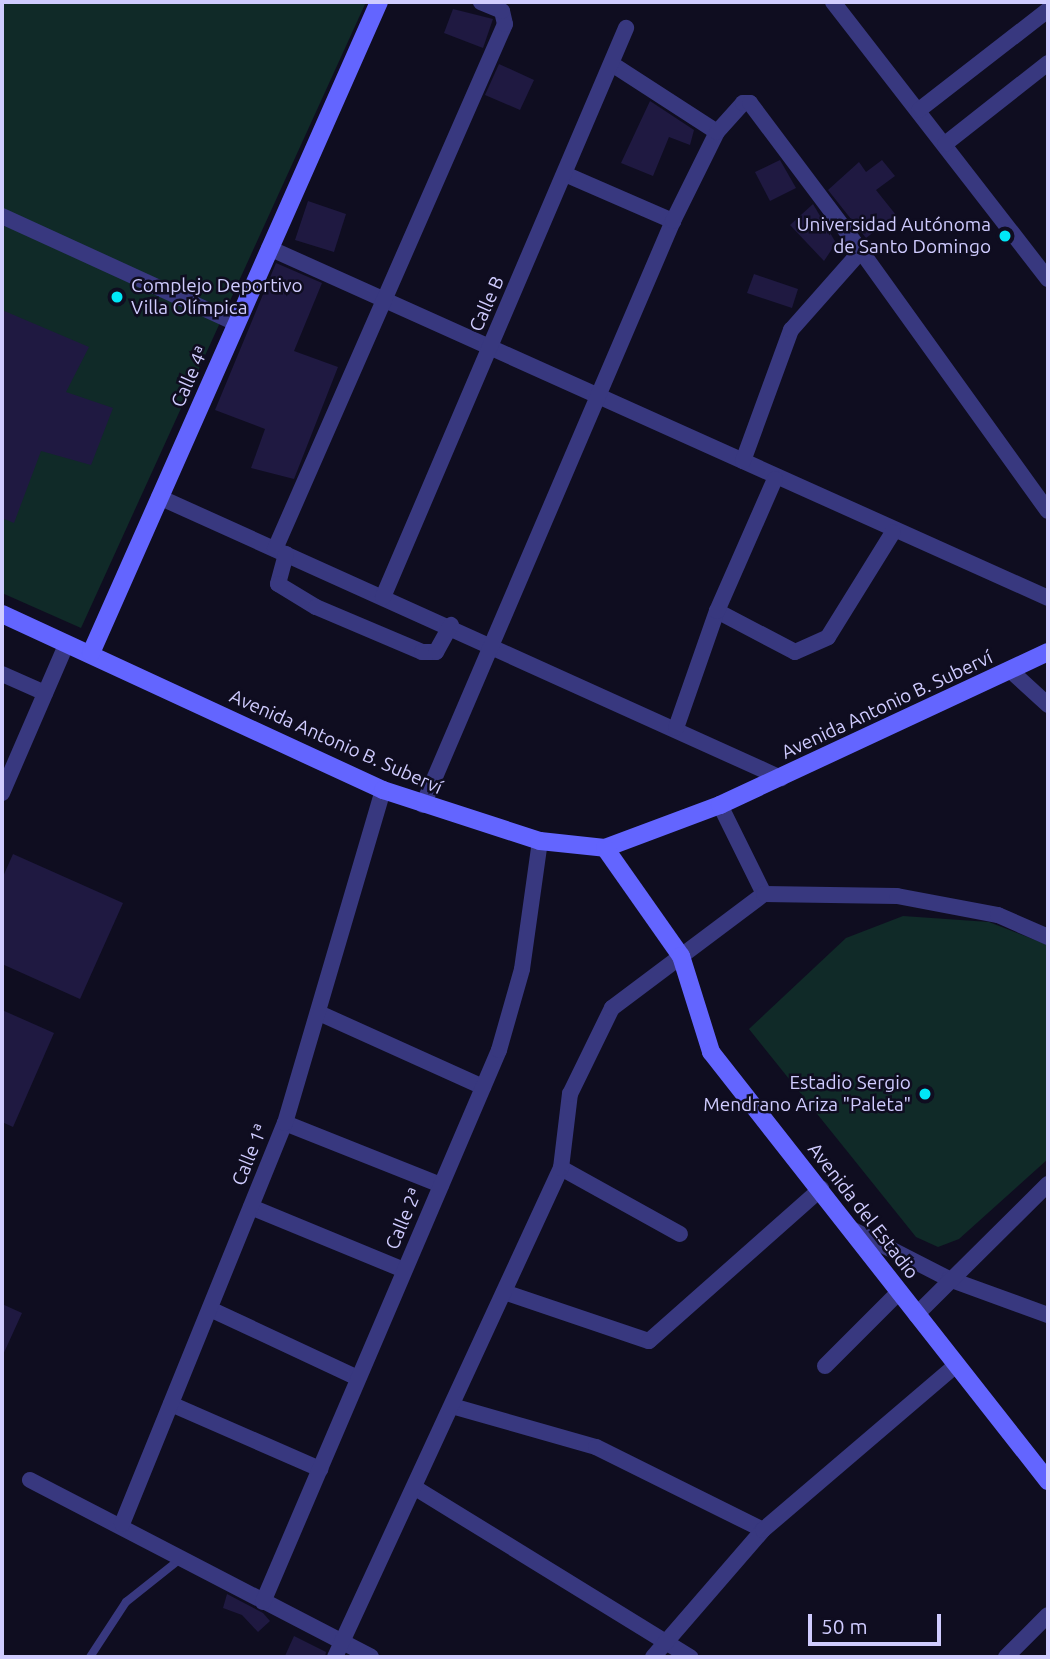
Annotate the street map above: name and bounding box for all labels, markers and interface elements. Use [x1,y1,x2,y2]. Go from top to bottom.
place label: Universidad Autónoma de Santo Domingo [797,214,991,258]
marker: Universidad Autónoma de Santo Domingo [997,228,1013,244]
street label: Calle B [465,273,509,335]
place label: Complejo Deportivo Villa Olímpica [131,275,303,319]
marker: Complejo Deportivo Villa Olímpica [109,289,125,305]
street label: Calle 4ª [167,343,213,411]
street label: Avenida Antonio B. Suberví [778,646,996,764]
street label: Avenida Antonio B. Suberví [226,685,446,799]
place label: Estadio Sergio Mendrano Ariza "Paleta" [703,1072,911,1116]
marker: Estadio Sergio Mendrano Ariza "Paleta" [917,1086,933,1102]
street label: Calle 1ª [227,1121,273,1189]
street label: Avenida del Estadio [803,1138,923,1284]
street label: Calle 2ª [381,1185,427,1253]
scale bar [812,1600,945,1644]
text: 50 m [821,1614,868,1638]

